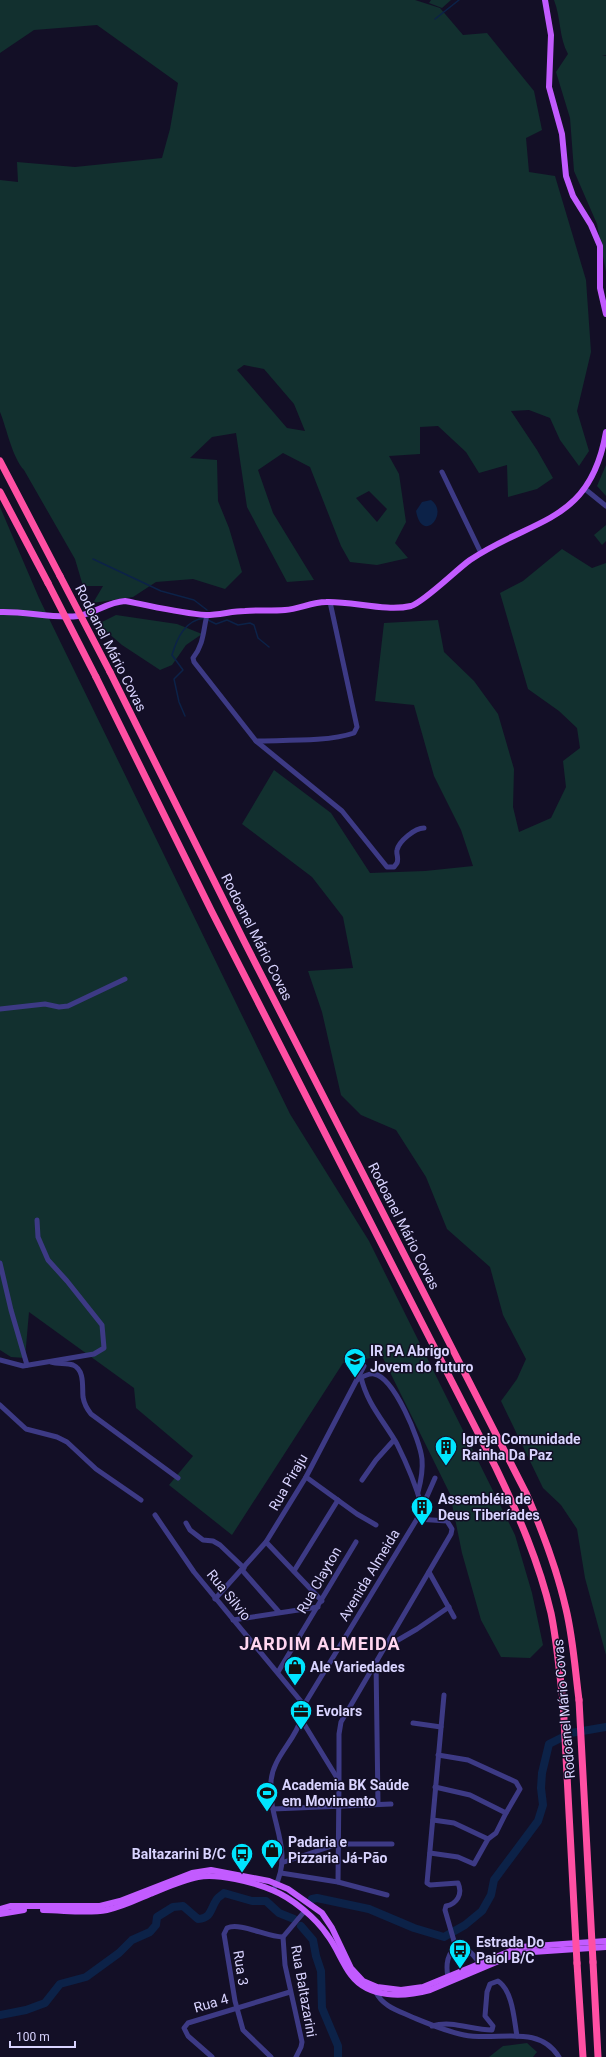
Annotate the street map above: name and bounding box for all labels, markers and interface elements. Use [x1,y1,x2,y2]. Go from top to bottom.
street label: Rodoanel Mário Covas [72,582,150,714]
street label: Rodoanel Mário Covas [218,871,296,1003]
street label: Rodoanel Mário Covas [365,1160,443,1292]
place label: IR PA Abrigo Jovem do futuro [370,1343,473,1375]
school or university icon: IR PA Abrigo Jovem do futuro [342,1346,368,1379]
place label: Igreja Comunidade Rainha Da Paz [462,1431,581,1463]
building icon: Igreja Comunidade Rainha Da Paz [433,1434,459,1467]
street label: Rua Piraju [265,1451,311,1513]
place label: Assembléia de Deus Tiberíades [438,1491,540,1523]
building icon: Assembléia de Deus Tiberíades [409,1494,435,1527]
street label: Avenida Almeida [335,1526,403,1624]
street label: Rua Clayton [294,1544,344,1616]
street label: Rua Silvio [204,1566,254,1624]
district label: JARDIM ALMEIDA [239,1633,401,1654]
street label: Rodoanel Mário Covas [550,1639,578,1779]
shop icon: Ale Variedades [282,1654,308,1687]
place label: Ale Variedades [310,1659,405,1675]
office icon: Evolars [288,1698,314,1731]
place label: Evolars [316,1703,362,1719]
place label: Academia BK Saúde em Movimento [282,1777,410,1809]
sports icon: Academia BK Saúde em Movimento [254,1780,280,1813]
place label: Padaria e Pizzaria Já-Pão [288,1834,388,1866]
shop icon: Padaria e Pizzaria Já-Pão [259,1837,285,1870]
bus stop icon: Baltazarini B/C [229,1841,255,1874]
place label: Baltazarini B/C [132,1846,226,1862]
place label: Estrada Do Paiol B/C [476,1934,544,1966]
bus stop icon: Estrada Do Paiol B/C [447,1937,473,1970]
street label: Rua Baltazarini [288,1944,320,2038]
street label: Rua 3 [230,1949,252,1987]
street label: Rua 4 [192,1990,230,2016]
scale bar [10,2023,75,2049]
text: 100 m [16,2030,50,2044]

